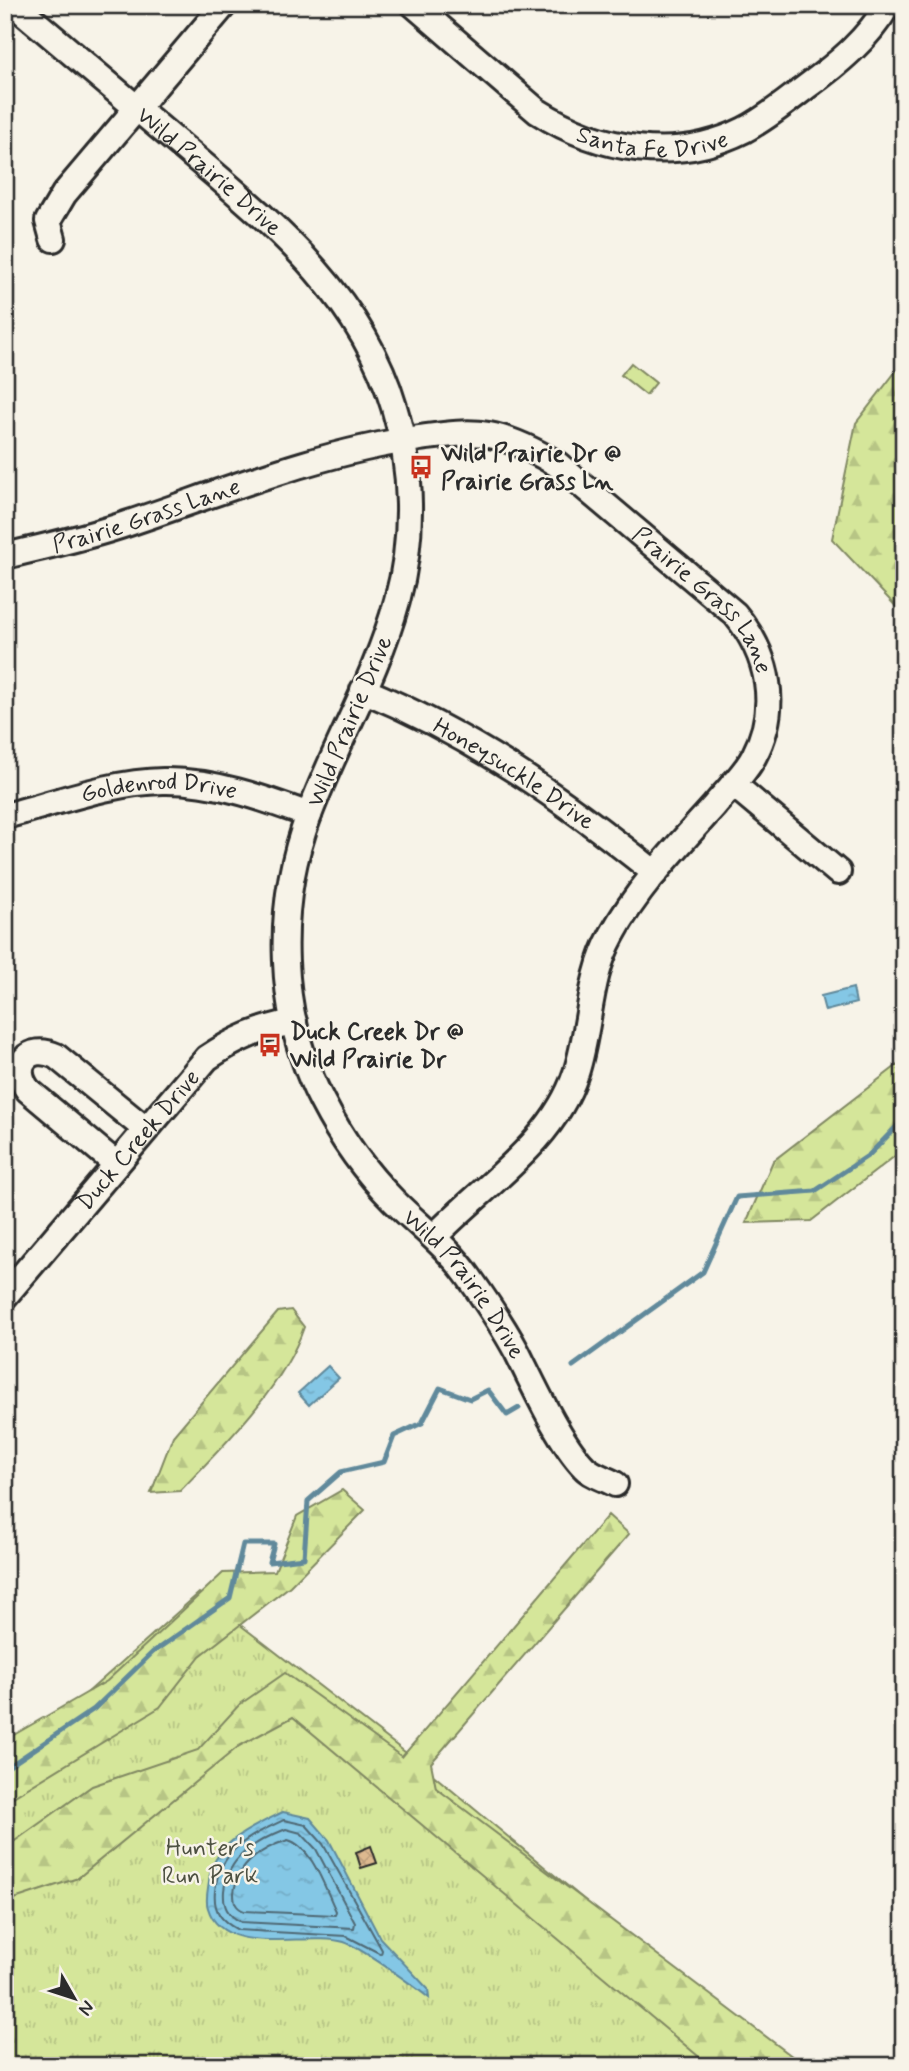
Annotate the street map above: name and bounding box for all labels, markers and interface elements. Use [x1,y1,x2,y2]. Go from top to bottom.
street label: Wild Prairie Drive [130,100,288,244]
street label: Santa Fe Drive [572,119,733,167]
place label: Wild Prairie Dr @ Prairie Grass Ln [440,439,621,498]
bus stop icon: Wild Prairie Dr @ Prairie Grass Ln [407,453,435,481]
street label: Prairie Grass Lane [50,472,245,561]
street label: Prairie Grass Lane [625,520,779,677]
street label: Wild Prairie Drive [300,631,400,812]
street label: Honeysuckle Drive [427,711,601,838]
street label: Goldenrod Drive [77,767,240,811]
place label: Duck Creek Dr @ Wild Prairie Dr [289,1017,464,1076]
bus stop icon: Duck Creek Dr @ Wild Prairie Dr [256,1031,284,1059]
street label: Duck Creek Drive [70,1063,208,1218]
street label: Wild Prairie Drive [396,1203,532,1365]
park label: Hunter's Run Park [162,1833,258,1892]
north arrow [38,1962,108,2032]
text: N [72,1995,100,2021]

